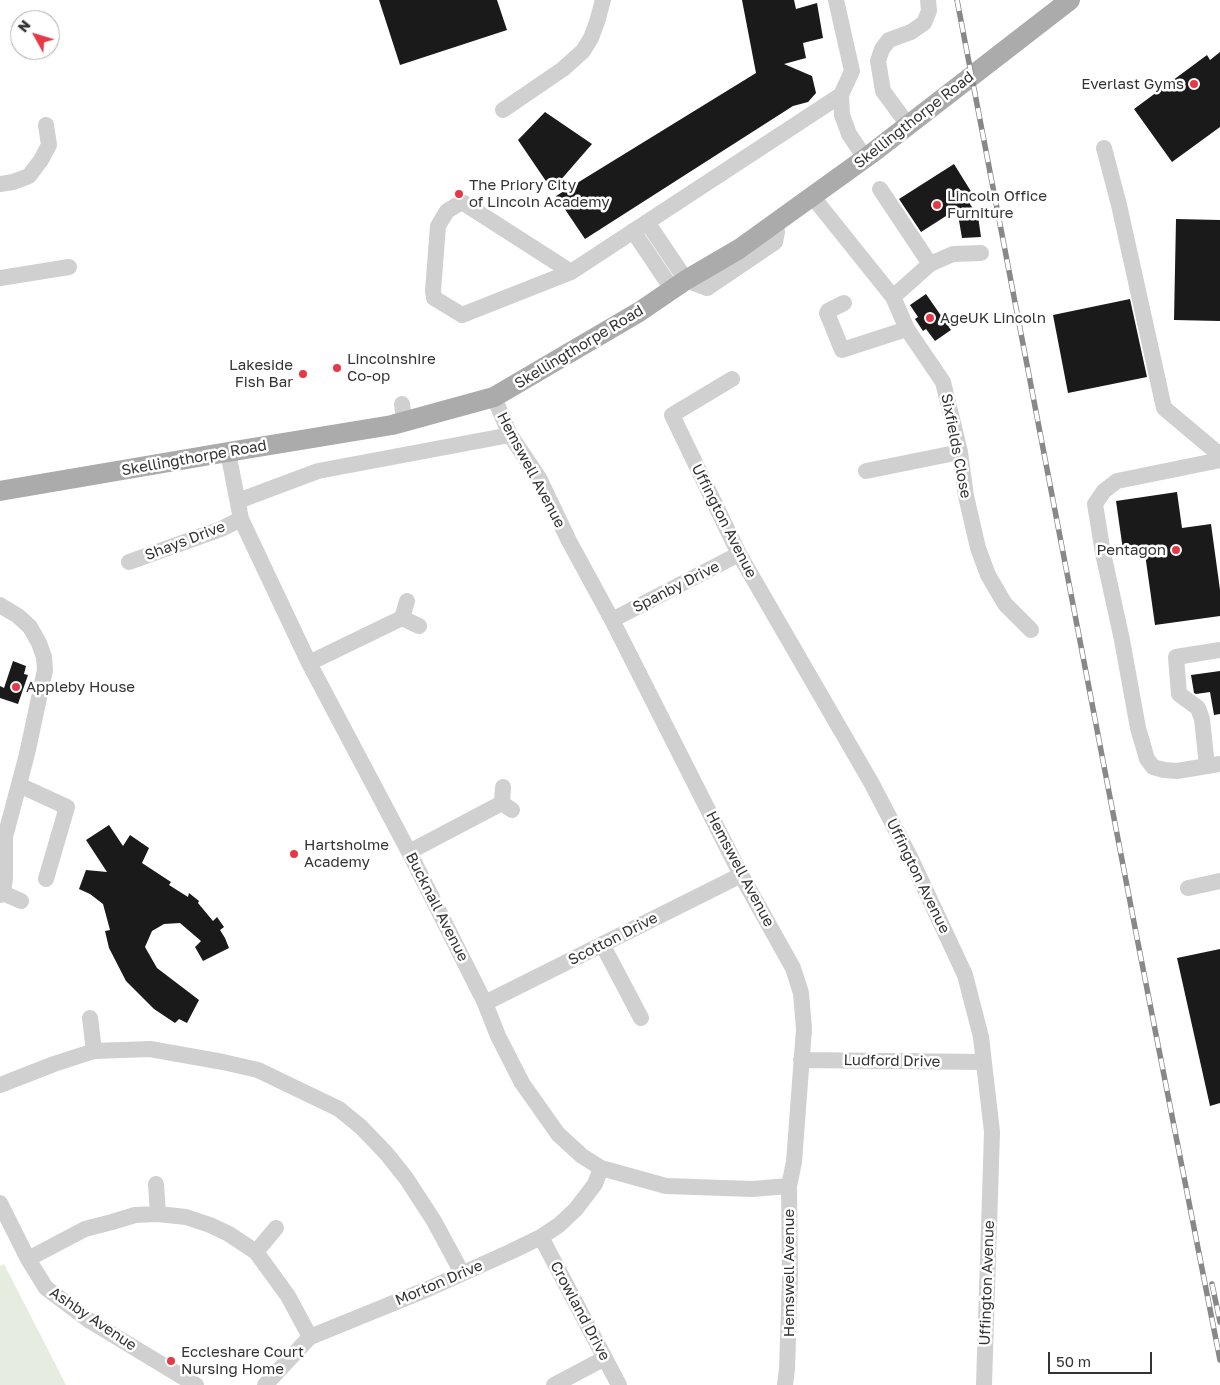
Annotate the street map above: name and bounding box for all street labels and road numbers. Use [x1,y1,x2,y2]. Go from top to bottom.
street label: Skellingthorpe Road [851,68,977,172]
street label: Skellingthorpe Road [511,301,647,393]
street label: Sixfields Close [937,392,975,500]
street label: Hemswell Avenue [493,409,569,531]
street label: Skellingthorpe Road [120,436,268,480]
street label: Uffington Avenue [688,461,760,581]
street label: Shays Drive [142,517,228,565]
street label: Spanby Drive [630,557,722,617]
street label: Hemswell Avenue [702,808,778,930]
street label: Uffington Avenue [882,816,954,936]
street label: Bucknall Avenue [402,850,472,964]
street label: Scotton Drive [565,909,661,969]
street label: Ludford Drive [843,1051,941,1071]
street label: Hemswell Avenue [780,1209,798,1337]
street label: Uffington Avenue [976,1220,998,1346]
street label: Morton Drive [393,1257,485,1309]
street label: Crowland Drive [546,1258,614,1364]
street label: Ashby Avenue [46,1283,140,1355]

